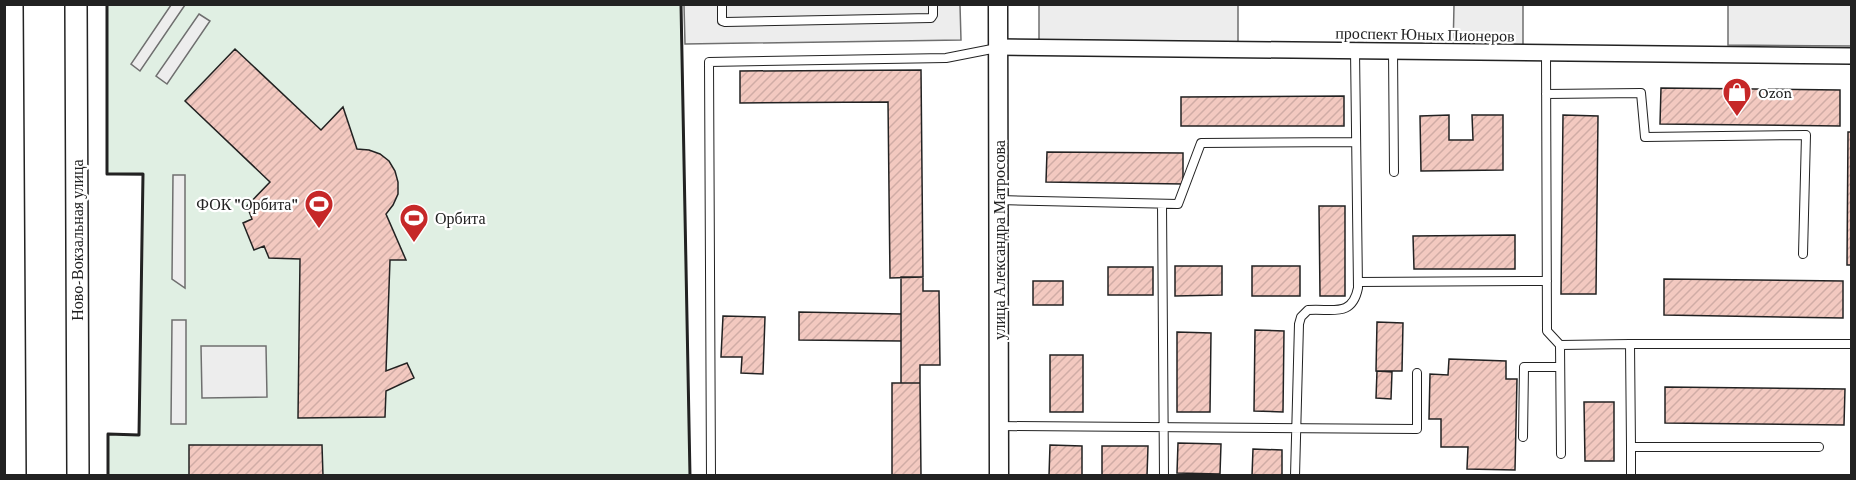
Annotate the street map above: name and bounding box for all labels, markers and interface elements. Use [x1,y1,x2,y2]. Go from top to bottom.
street label: проспект Юных Пионеров [1335,24,1515,46]
shop icon: Ozon [1721,76,1753,118]
place label: Ozon [1758,84,1792,101]
street label: улица Александра Матросова [991,140,1009,340]
street label: Ново-Вокзальная улица [69,159,87,321]
sports icon: ФОК "Орбита" [303,188,335,230]
place label: ФОК "Орбита" [196,196,298,214]
sports icon: Орбита [398,202,430,244]
place label: Орбита [435,210,486,228]

